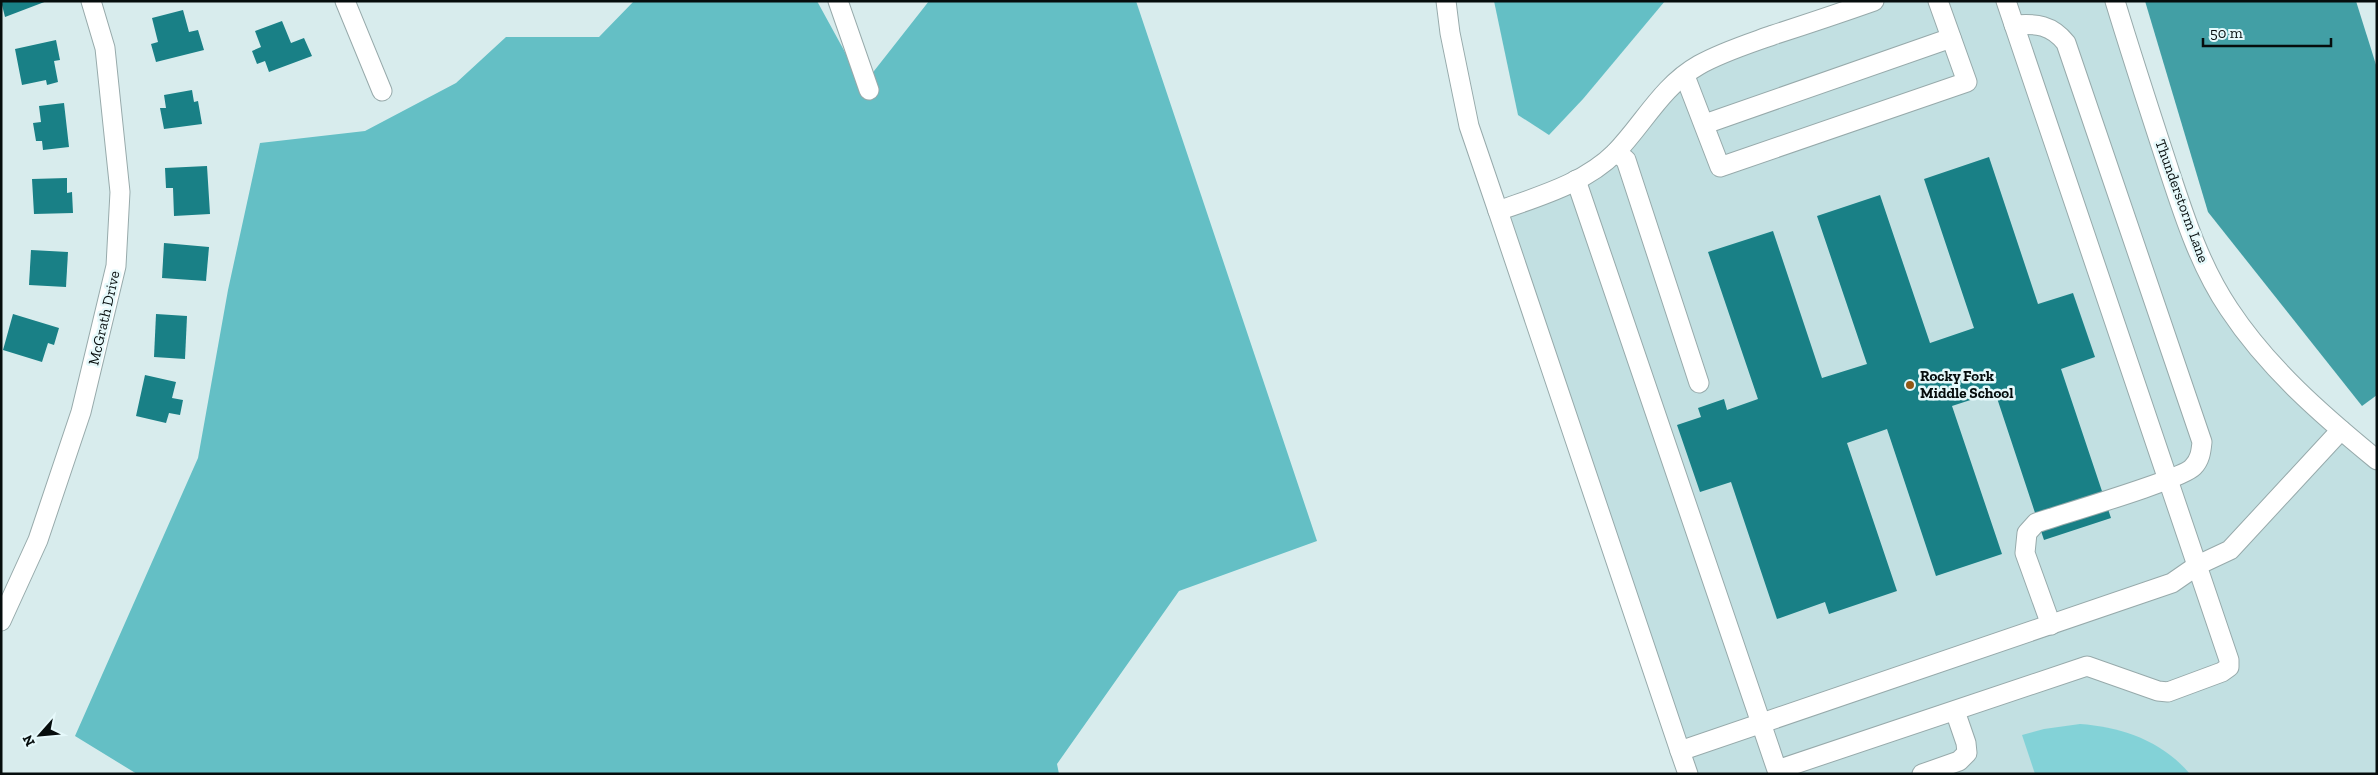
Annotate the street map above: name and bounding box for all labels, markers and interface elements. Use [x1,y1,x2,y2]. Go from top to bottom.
scale bar [2203,15,2330,47]
text: 50 m [2210,24,2243,42]
street label: Thunderstorm Lane [2151,137,2213,265]
street label: McGrath Drive [84,269,124,367]
place label: Rocky Fork Middle School [1920,367,2013,402]
marker: Rocky Fork Middle School [1904,379,1916,391]
north arrow [15,710,65,760]
text: N [19,732,39,749]

